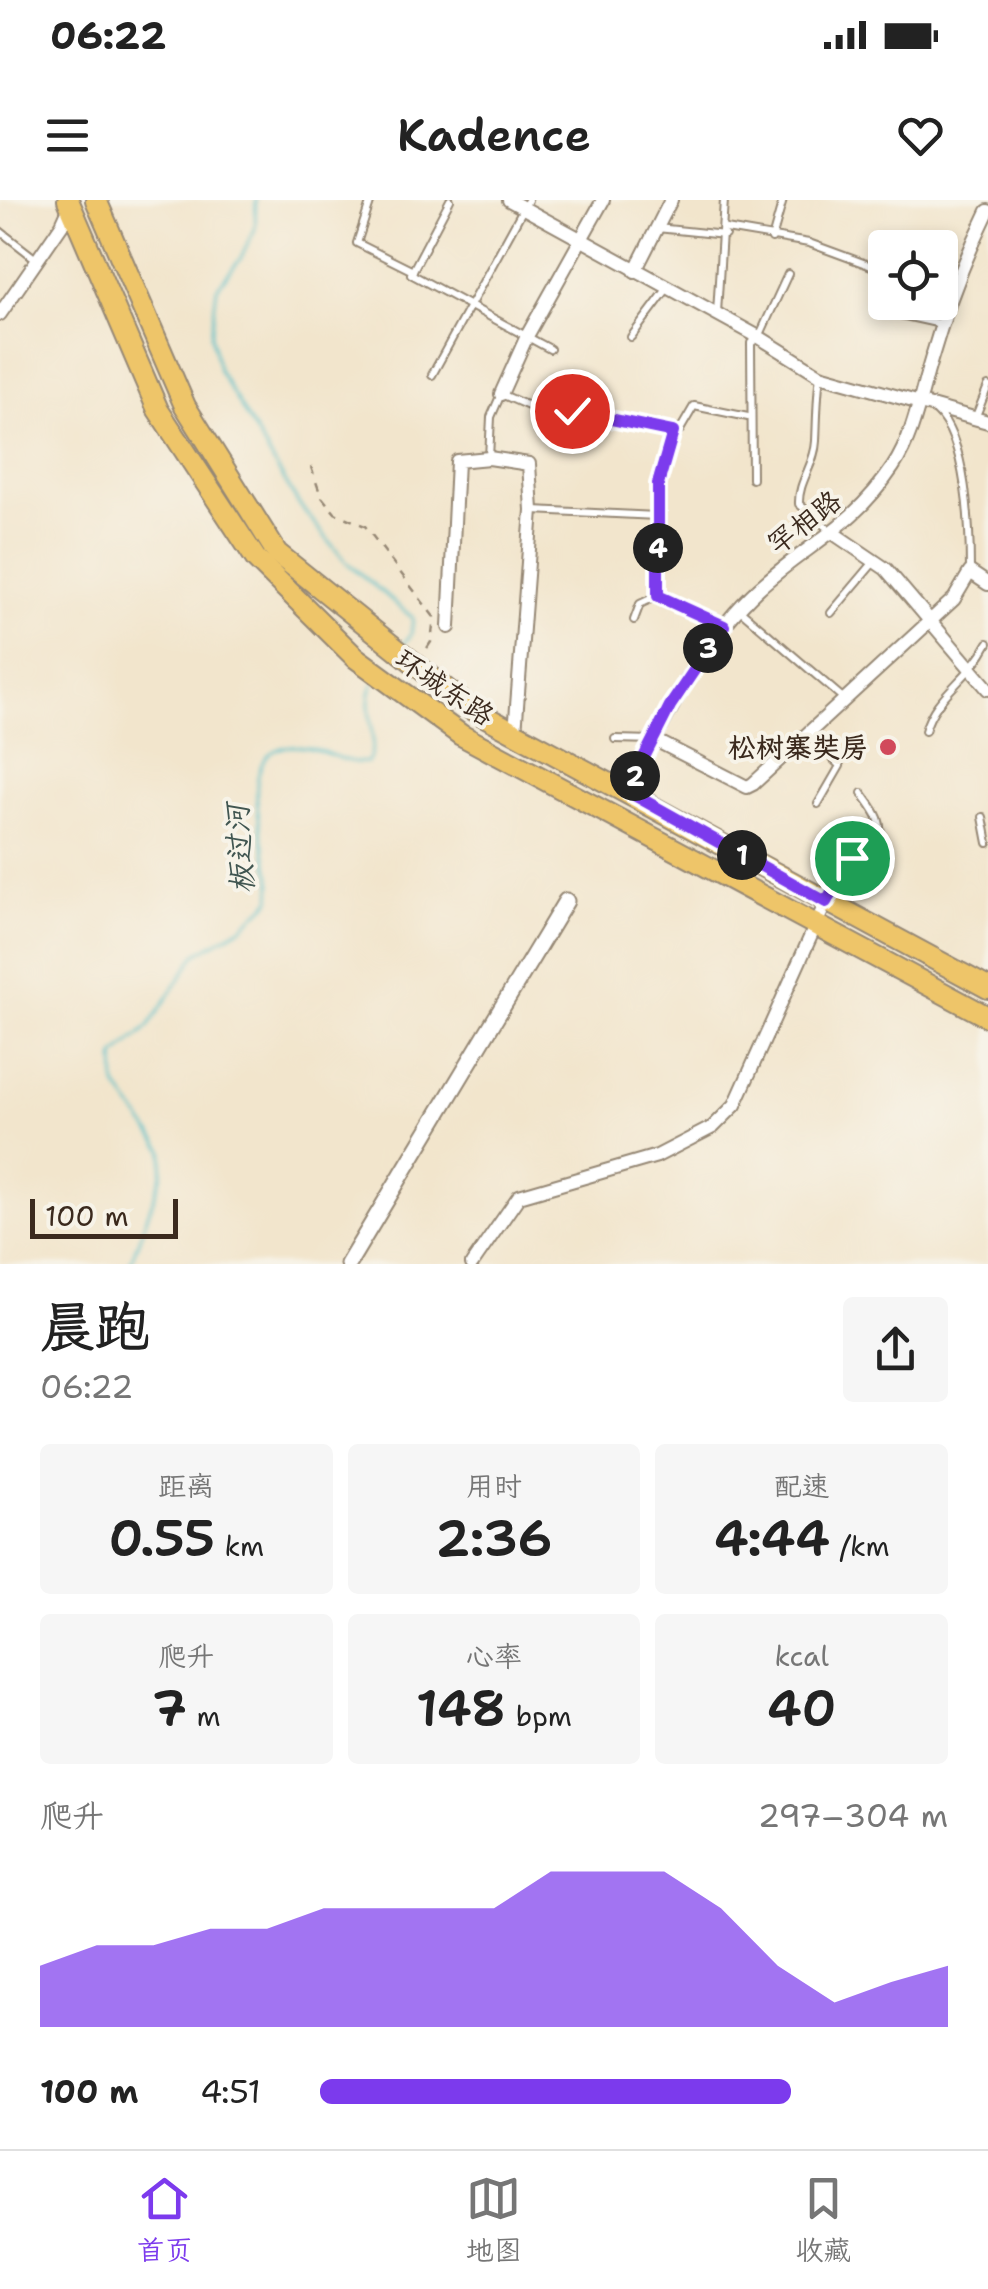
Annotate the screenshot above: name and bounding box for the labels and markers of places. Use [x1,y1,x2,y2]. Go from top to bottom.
pin [530,369,615,454]
pin: 4 [633,523,683,573]
pin: 3 [683,623,733,673]
place label: 松树寨奘房 [728,728,868,766]
marker: 松树寨奘房 [877,736,899,758]
pin: 2 [610,751,660,801]
pin [810,816,895,901]
pin: 1 [717,830,767,880]

